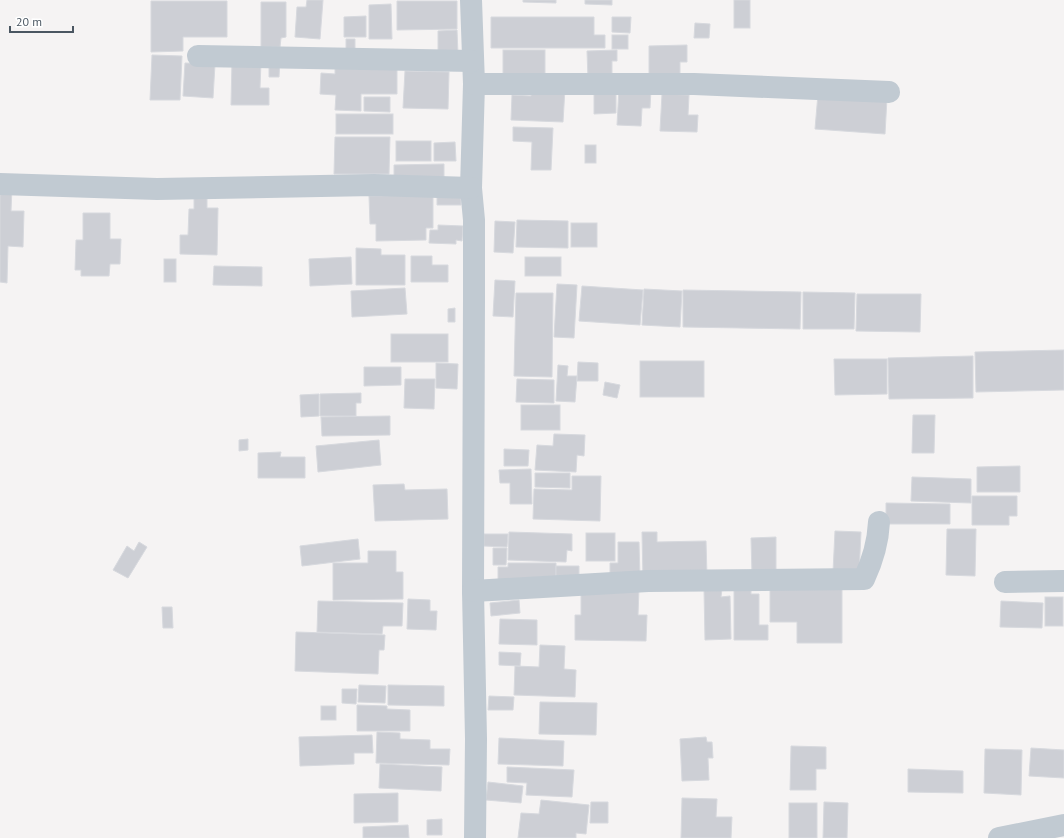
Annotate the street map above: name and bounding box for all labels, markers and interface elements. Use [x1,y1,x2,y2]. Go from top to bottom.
scale bar [10,8,73,34]
text: 20 m [16,14,42,29]

